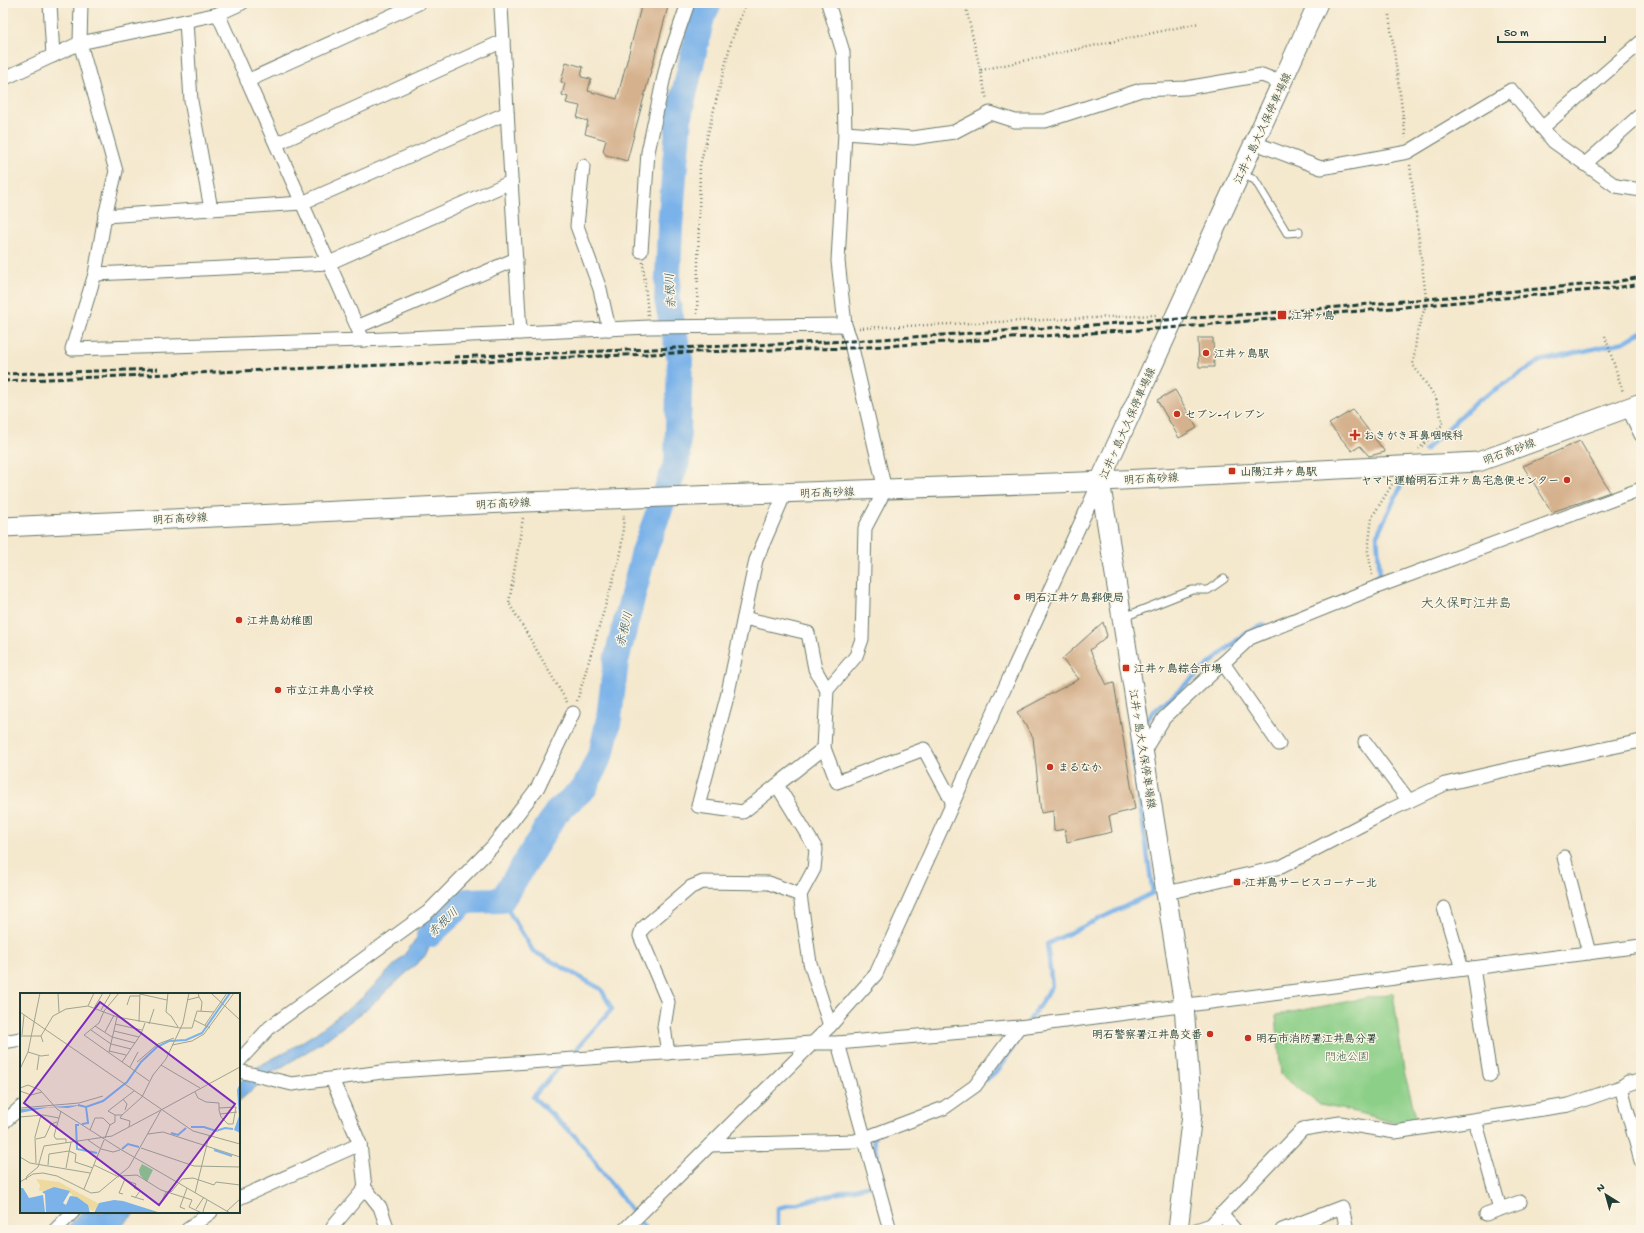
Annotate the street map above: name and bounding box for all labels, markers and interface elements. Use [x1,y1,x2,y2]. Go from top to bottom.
scale bar [1498,18,1605,44]
text: 50 m [1504,27,1529,41]
street label: 江井ヶ島大久保停車場線 [1232,71,1295,186]
water label: 赤根川 [663,273,680,309]
marker: 江井ヶ島 [1276,309,1288,321]
place label: 江井ヶ島 [1291,310,1335,323]
marker: 江井ヶ島駅 [1201,348,1211,358]
place label: 江井ヶ島駅 [1214,348,1270,361]
street label: 江井ヶ島大久保停車場線 [1098,366,1159,482]
marker: セブン-イレブン [1172,409,1182,419]
place label: セブン-イレブン [1185,409,1265,422]
marker: おきがき耳鼻咽喉科 [1349,429,1361,441]
place label: おきがき耳鼻咽喉科 [1364,430,1463,443]
street label: 明石高砂線 [1481,437,1538,468]
marker: 山陽江井ヶ島駅 [1227,466,1237,476]
place label: 山陽江井ヶ島駅 [1240,466,1318,479]
street label: 明石高砂線 [1123,472,1179,487]
place label: ヤマト運輸明石江井ヶ島宅急便センター [1361,474,1559,488]
marker: ヤマト運輸明石江井ヶ島宅急便センター [1562,475,1572,485]
street label: 明石高砂線 [799,486,855,501]
street label: 明石高砂線 [475,497,531,512]
street label: 明石高砂線 [152,512,208,527]
marker: 明石江井ケ島郵便局 [1012,592,1022,602]
place label: 明石江井ケ島郵便局 [1025,592,1124,605]
district label: 大久保町江井島 [1420,596,1512,612]
water label: 赤根川 [614,610,637,649]
marker: 江井島幼稚園 [234,615,244,625]
place label: 江井島幼稚園 [247,615,313,628]
marker: 江井ヶ島綜合市場 [1121,663,1131,673]
place label: 江井ヶ島綜合市場 [1134,663,1222,676]
marker: 市立江井島小学校 [273,685,283,695]
place label: 市立江井島小学校 [286,685,374,698]
street label: 江井ヶ島大久保停車場線 [1126,688,1157,810]
marker: まるなか [1045,762,1055,772]
place label: まるなか [1058,763,1102,775]
marker: 江井島サービスコーナー北 [1232,877,1242,887]
place label: 江井島サービスコーナー北 [1245,877,1377,890]
water label: 赤根川 [426,905,462,941]
inset map [20,993,240,1213]
place label: 明石警察署江井島交番 [1092,1029,1202,1042]
marker: 明石警察署江井島交番 [1205,1029,1215,1039]
marker: 明石市消防署江井島分署 [1243,1033,1253,1043]
place label: 明石市消防署江井島分署 [1256,1033,1377,1046]
park label: 門池公園 [1325,1051,1369,1064]
north arrow [1586,1175,1626,1215]
text: N [1595,1182,1608,1196]

